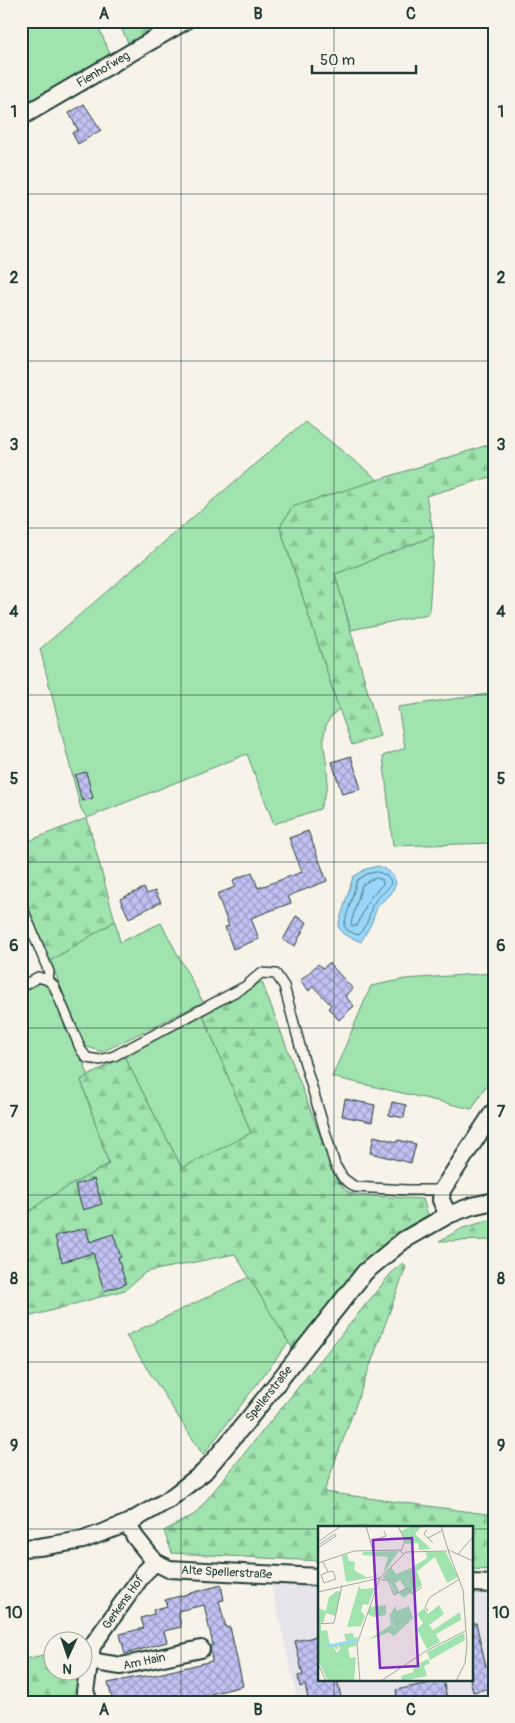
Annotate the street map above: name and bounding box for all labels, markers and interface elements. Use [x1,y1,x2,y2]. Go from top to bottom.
text: A [99,4,110,24]
text: B [253,4,263,24]
text: C [406,4,416,24]
scale bar [312,42,416,74]
street label: Fienhofweg [74,48,132,91]
text: 50 m [320,51,355,70]
text: 1 [11,102,17,122]
text: 1 [498,102,504,122]
text: 2 [10,268,19,288]
text: 2 [497,268,506,288]
text: 3 [10,435,19,455]
text: 3 [497,435,506,455]
text: 4 [9,602,19,622]
text: 4 [496,602,506,622]
text: 5 [10,769,19,789]
text: 5 [497,769,506,789]
text: 6 [9,936,19,956]
text: 6 [496,936,506,956]
text: 7 [10,1102,19,1122]
text: 7 [497,1102,506,1122]
text: 8 [10,1269,18,1289]
text: 8 [497,1269,505,1289]
street label: Spellerstraße [242,1363,296,1425]
text: 9 [10,1436,18,1456]
text: 9 [497,1436,505,1456]
inset map [318,1526,472,1680]
street label: Alte Spellerstraße [181,1563,273,1582]
street label: Gerkens Hof [99,1573,148,1632]
text: 10 [5,1603,23,1623]
text: 10 [492,1603,510,1623]
north arrow [42,1630,92,1680]
street label: Am Hain [122,1650,167,1673]
text: N [62,1660,73,1677]
text: A [99,1700,110,1720]
text: B [253,1700,263,1720]
text: C [406,1700,416,1720]

